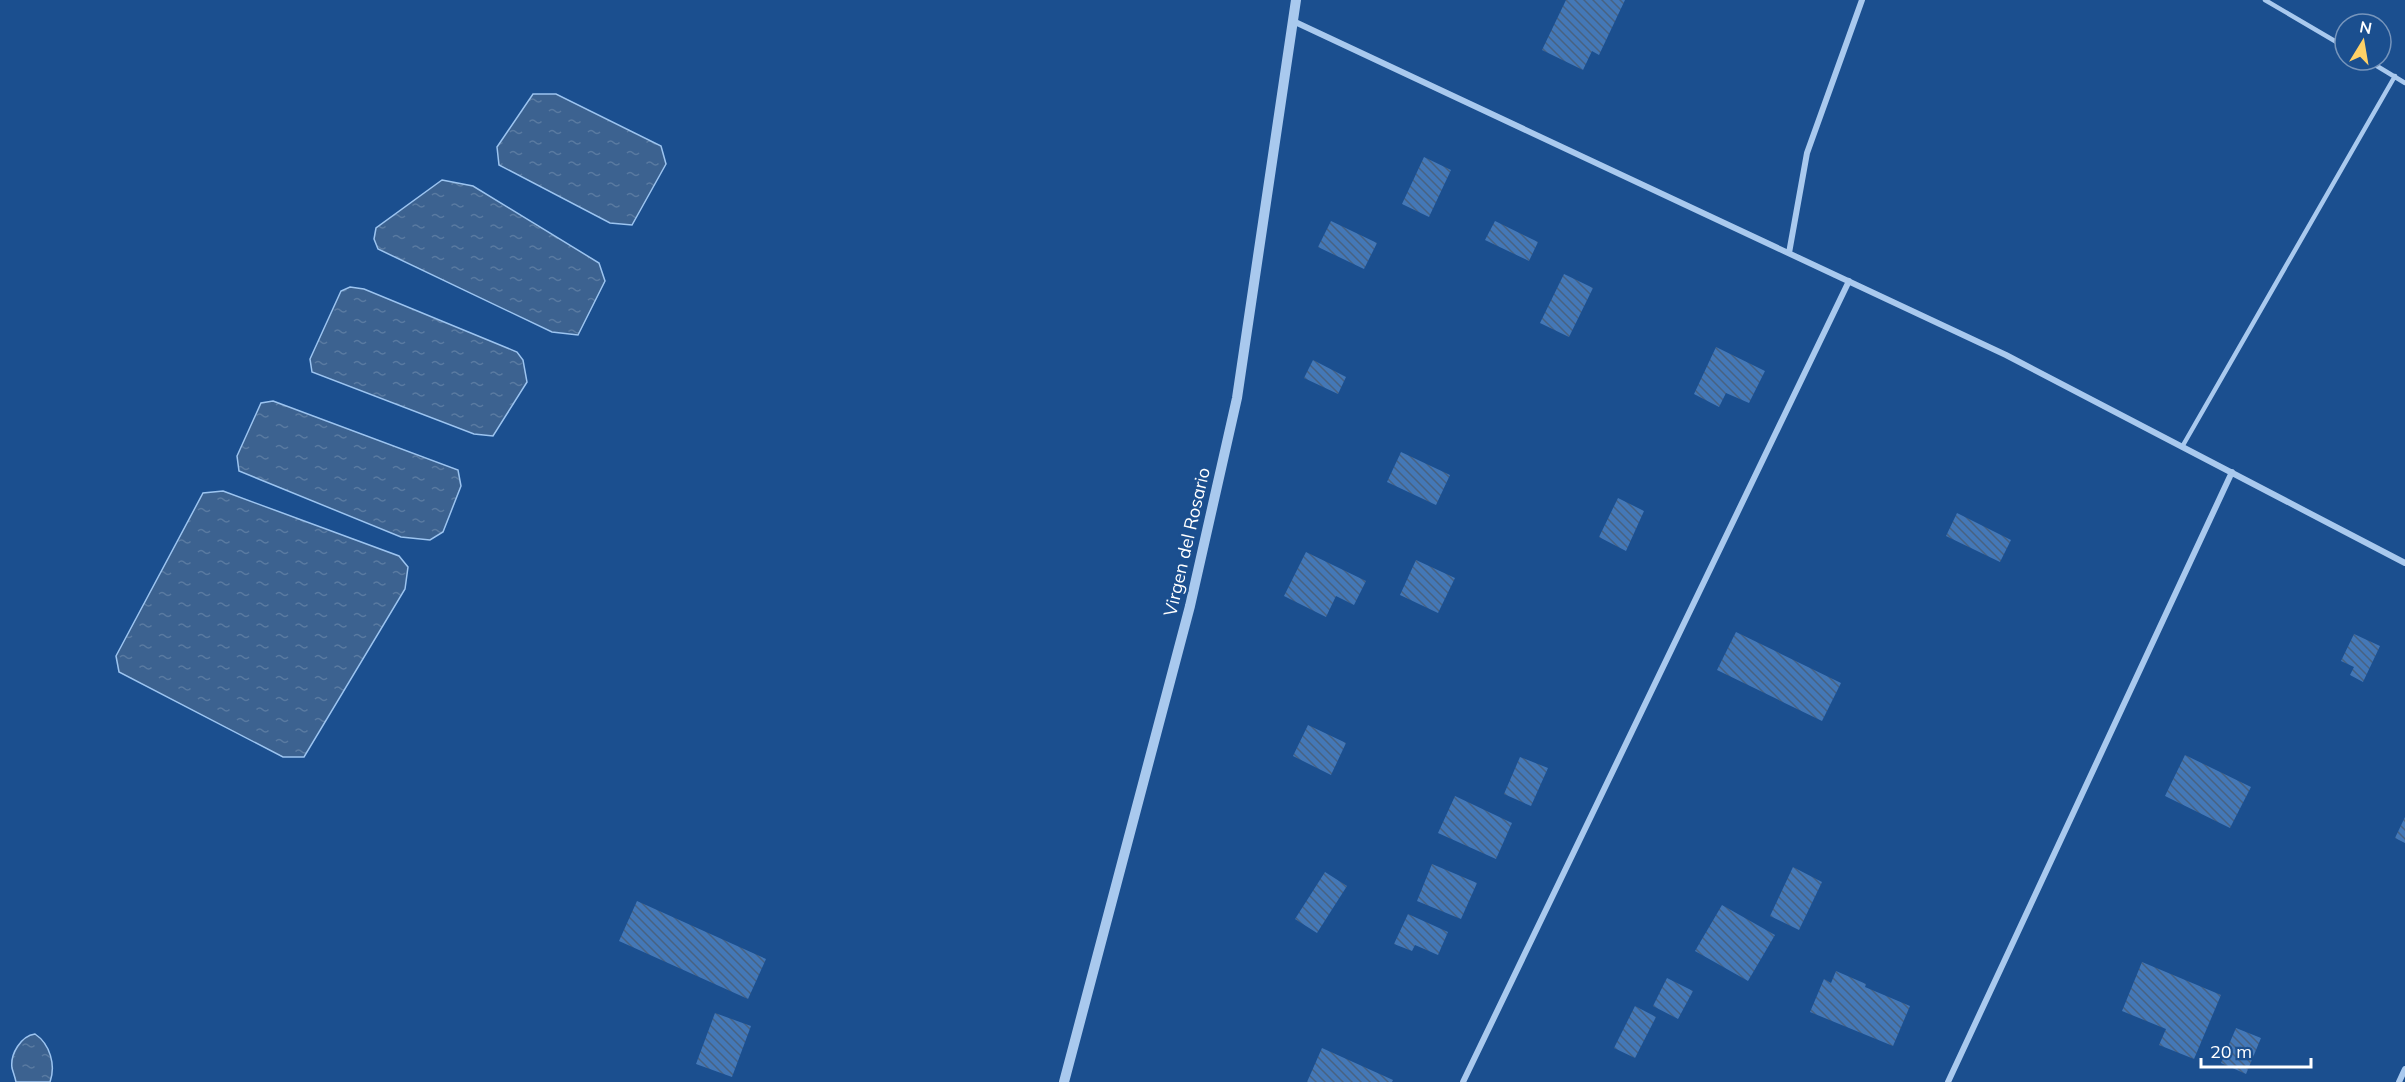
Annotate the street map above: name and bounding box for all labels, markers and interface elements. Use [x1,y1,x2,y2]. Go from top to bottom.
north arrow [2333,12,2393,72]
text: N [2358,16,2374,38]
street label: Virgen del Rosario [1158,465,1215,619]
scale bar [2201,1031,2310,1069]
text: 20 m [2210,1040,2252,1063]

